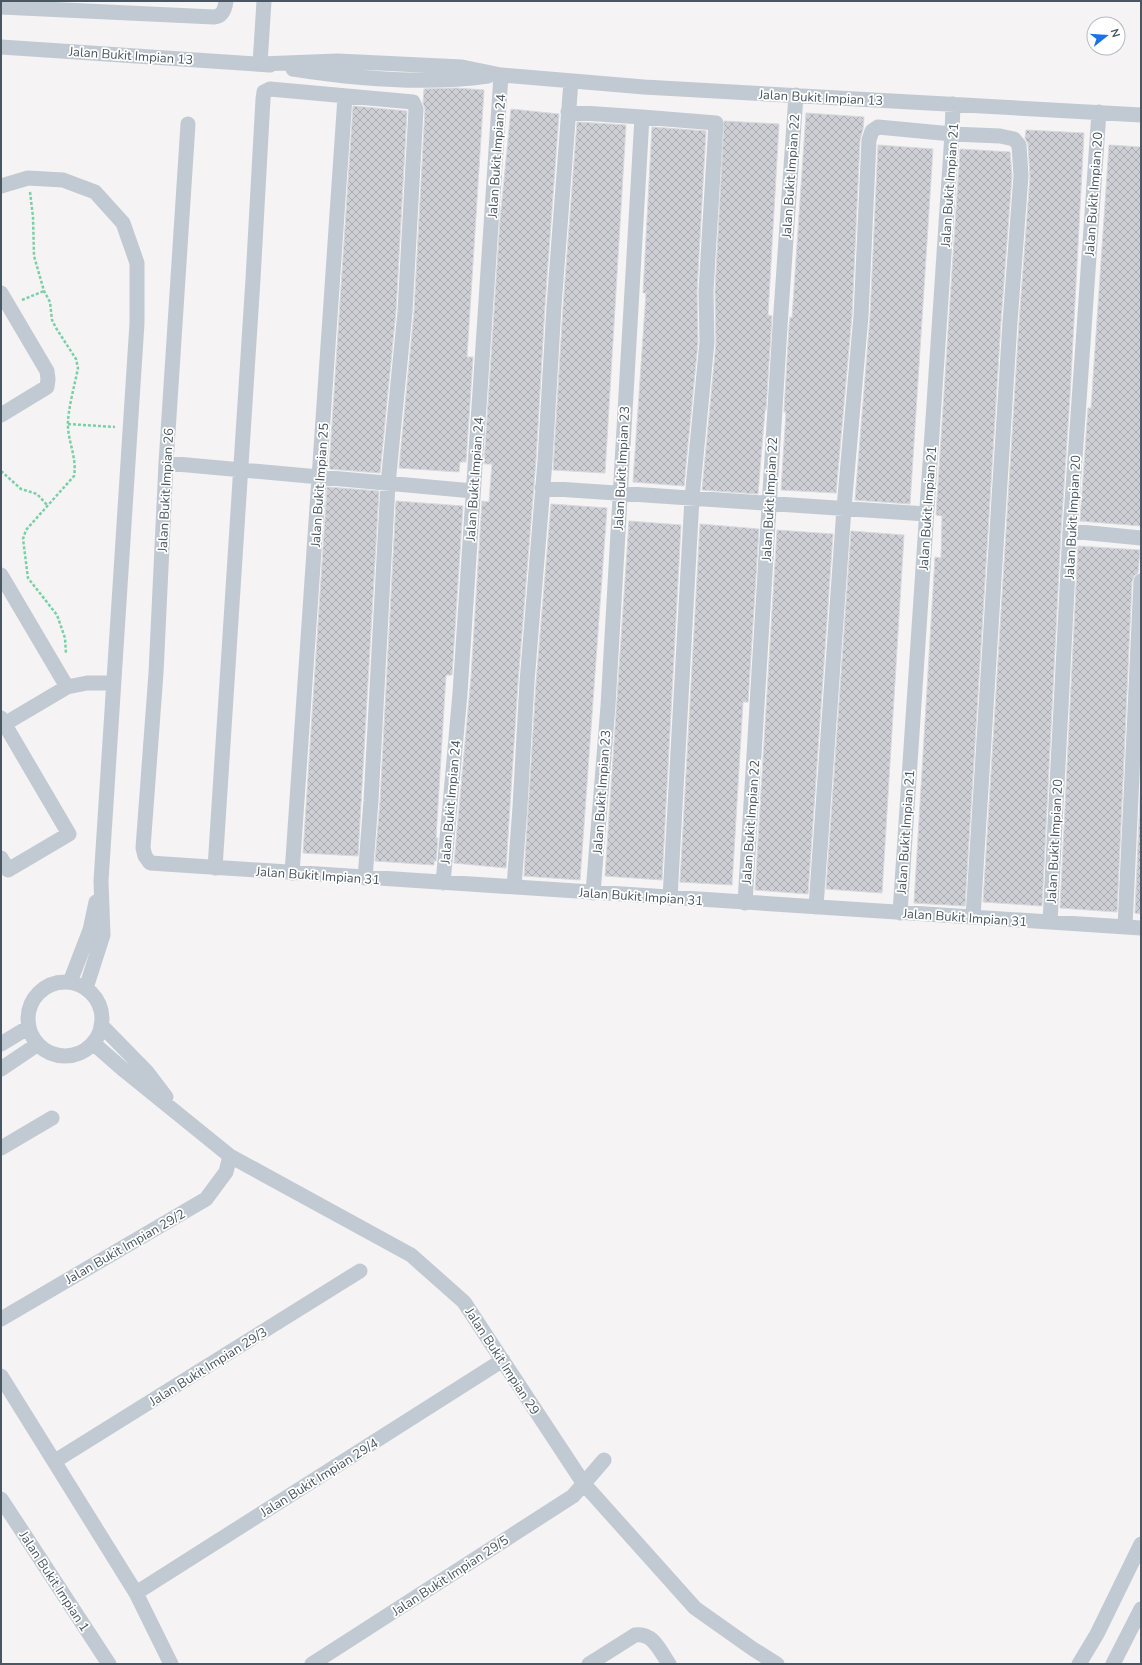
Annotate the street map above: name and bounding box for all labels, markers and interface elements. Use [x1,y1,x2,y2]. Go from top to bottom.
north arrow [1086,16,1126,56]
text: N [1107,27,1123,39]
street label: Jalan Bukit Impian 13 [67,43,194,69]
street label: Jalan Bukit Impian 13 [757,86,883,110]
street label: Jalan Bukit Impian 24 [484,93,510,220]
street label: Jalan Bukit Impian 22 [778,113,804,240]
street label: Jalan Bukit Impian 21 [937,122,963,249]
street label: Jalan Bukit Impian 20 [1081,131,1107,258]
street label: Jalan Bukit Impian 23 [610,406,634,532]
street label: Jalan Bukit Impian 24 [462,416,488,543]
street label: Jalan Bukit Impian 25 [307,422,333,549]
street label: Jalan Bukit Impian 26 [154,427,178,554]
street label: Jalan Bukit Impian 22 [758,437,782,563]
street label: Jalan Bukit Impian 21 [915,445,941,572]
street label: Jalan Bukit Impian 20 [1061,454,1085,581]
street label: Jalan Bukit Impian 23 [589,729,615,856]
street label: Jalan Bukit Impian 24 [437,739,465,866]
street label: Jalan Bukit Impian 22 [738,759,764,886]
street label: Jalan Bukit Impian 21 [893,769,919,896]
street label: Jalan Bukit Impian 20 [1043,778,1067,905]
street label: Jalan Bukit Impian 31 [254,863,381,889]
street label: Jalan Bukit Impian 31 [577,884,704,910]
street label: Jalan Bukit Impian 31 [901,905,1028,931]
street label: Jalan Bukit Impian 29/2 [61,1205,189,1289]
street label: Jalan Bukit Impian 29 [460,1304,544,1419]
street label: Jalan Bukit Impian 29/3 [145,1323,271,1411]
street label: Jalan Bukit Impian 29/4 [256,1434,382,1522]
street label: Jalan Bukit Impian 1 [14,1527,93,1635]
street label: Jalan Bukit Impian 29/5 [388,1531,513,1621]

